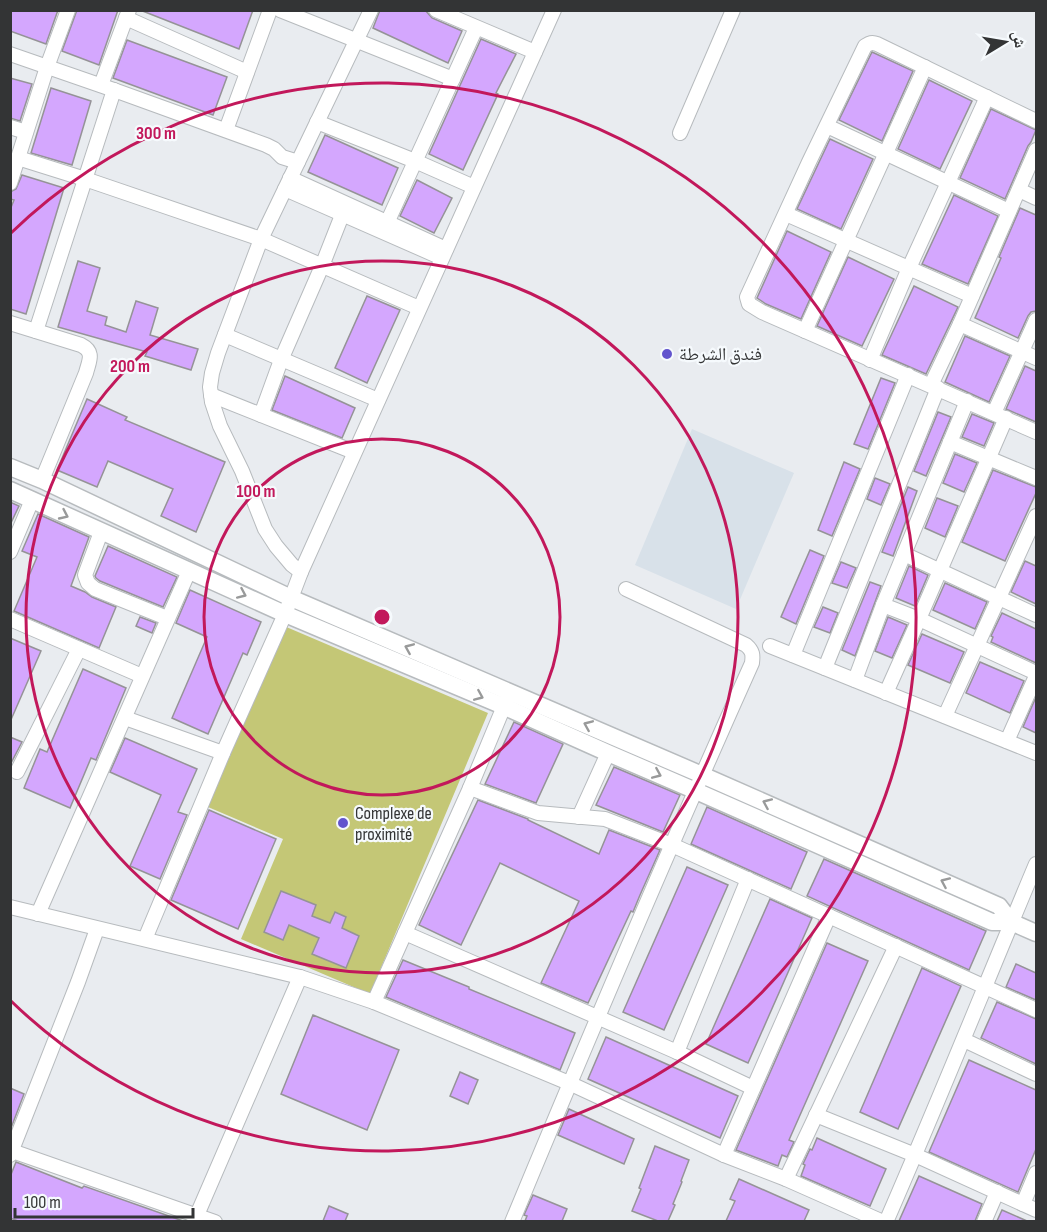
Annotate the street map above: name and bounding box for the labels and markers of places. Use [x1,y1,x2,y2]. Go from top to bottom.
place label: فندق الشرطة [679,344,762,365]
marker: فندق الشرطة [660,347,674,361]
centre of rings [372,607,392,627]
place label: Complexe de proximité [355,803,432,845]
marker: Complexe de proximité [336,816,350,830]

